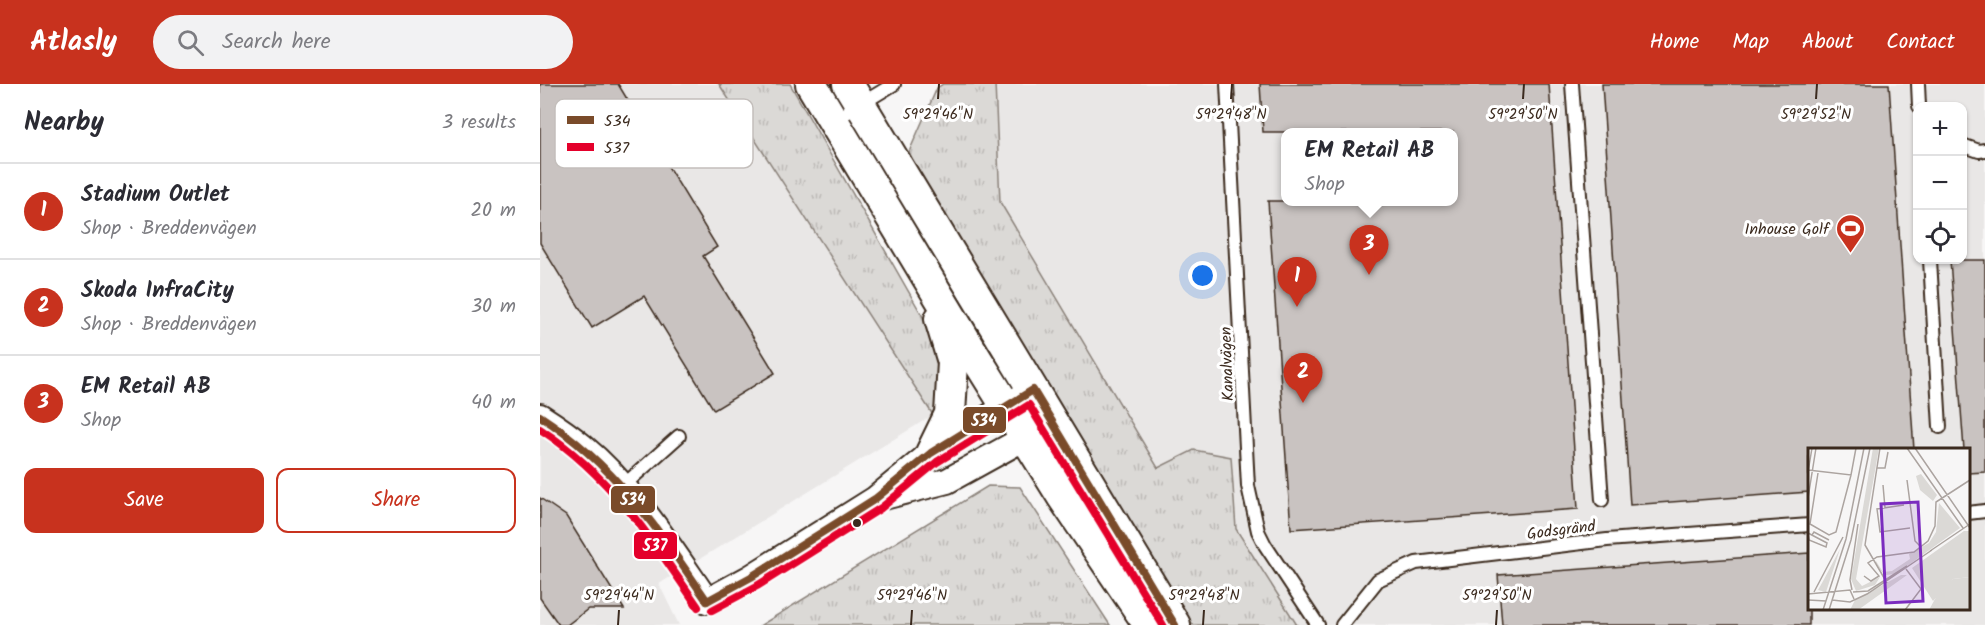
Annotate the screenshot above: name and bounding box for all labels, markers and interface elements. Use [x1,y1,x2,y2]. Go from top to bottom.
search box [153,15,573,69]
text: Atlasly [30,20,117,65]
text: Search here [222,25,331,60]
icon: search [174,26,207,59]
text: Home [1650,26,1699,59]
text: Map [1732,26,1769,59]
text: About [1802,26,1853,59]
text: Contact [1886,26,1955,59]
legend [555,99,753,168]
text: Nearby [24,102,104,144]
map controls [1913,102,1967,264]
button: + [1913,102,1967,156]
text: 59°29'46"N [903,103,973,127]
text: 59°29'48"N [1195,103,1267,127]
text: 59°29'50"N [1488,103,1558,127]
text: 59°29'52"N [1781,103,1851,127]
text: 3 results [442,107,516,139]
text: 534 [604,109,631,134]
popup [1281,128,1458,206]
text: EM Retail AB [1305,134,1434,169]
text: 537 [604,136,630,161]
button: − [1913,156,1967,210]
text: Shop [1305,169,1344,201]
text: Stadium Outlet [81,178,230,213]
text: 1 [40,195,47,227]
text: 20 m [470,195,516,227]
button: locate [1913,210,1967,264]
sports icon: Inhouse Golf [1834,212,1866,254]
text: Shop · Breddenvägen [81,213,257,245]
place label: Inhouse Golf [1745,217,1831,242]
pin: 3 [1350,226,1388,275]
pin: 1 [1278,258,1317,307]
your location [1188,261,1217,290]
text: Skoda InfraCity [81,274,234,309]
text: 2 [38,291,49,323]
text: 30 m [471,291,516,323]
text: Shop · Breddenvägen [81,309,257,341]
street label: Kanalvägen [1214,326,1241,402]
pin: 2 [1284,354,1323,403]
text: EM Retail AB [81,370,211,405]
text: 3 [38,387,49,419]
text: 40 m [471,387,516,419]
text: Shop [81,405,121,437]
line badge: 534 [962,406,1007,434]
text: 534 [970,409,997,434]
inset map [1808,448,1970,610]
button: Save [24,468,264,533]
button: Share [276,468,516,533]
line badge: 534 [610,485,656,514]
text: 534 [619,488,646,513]
street label: Godsgränd [1526,514,1598,547]
unlabelled marker [851,517,863,529]
line badge: 537 [633,531,678,560]
text: 537 [642,534,668,559]
text: 59°29'44"N [584,584,654,608]
text: 59°29'46"N [877,584,947,608]
text: 59°29'48"N [1168,584,1240,608]
text: 59°29'50"N [1462,584,1532,608]

